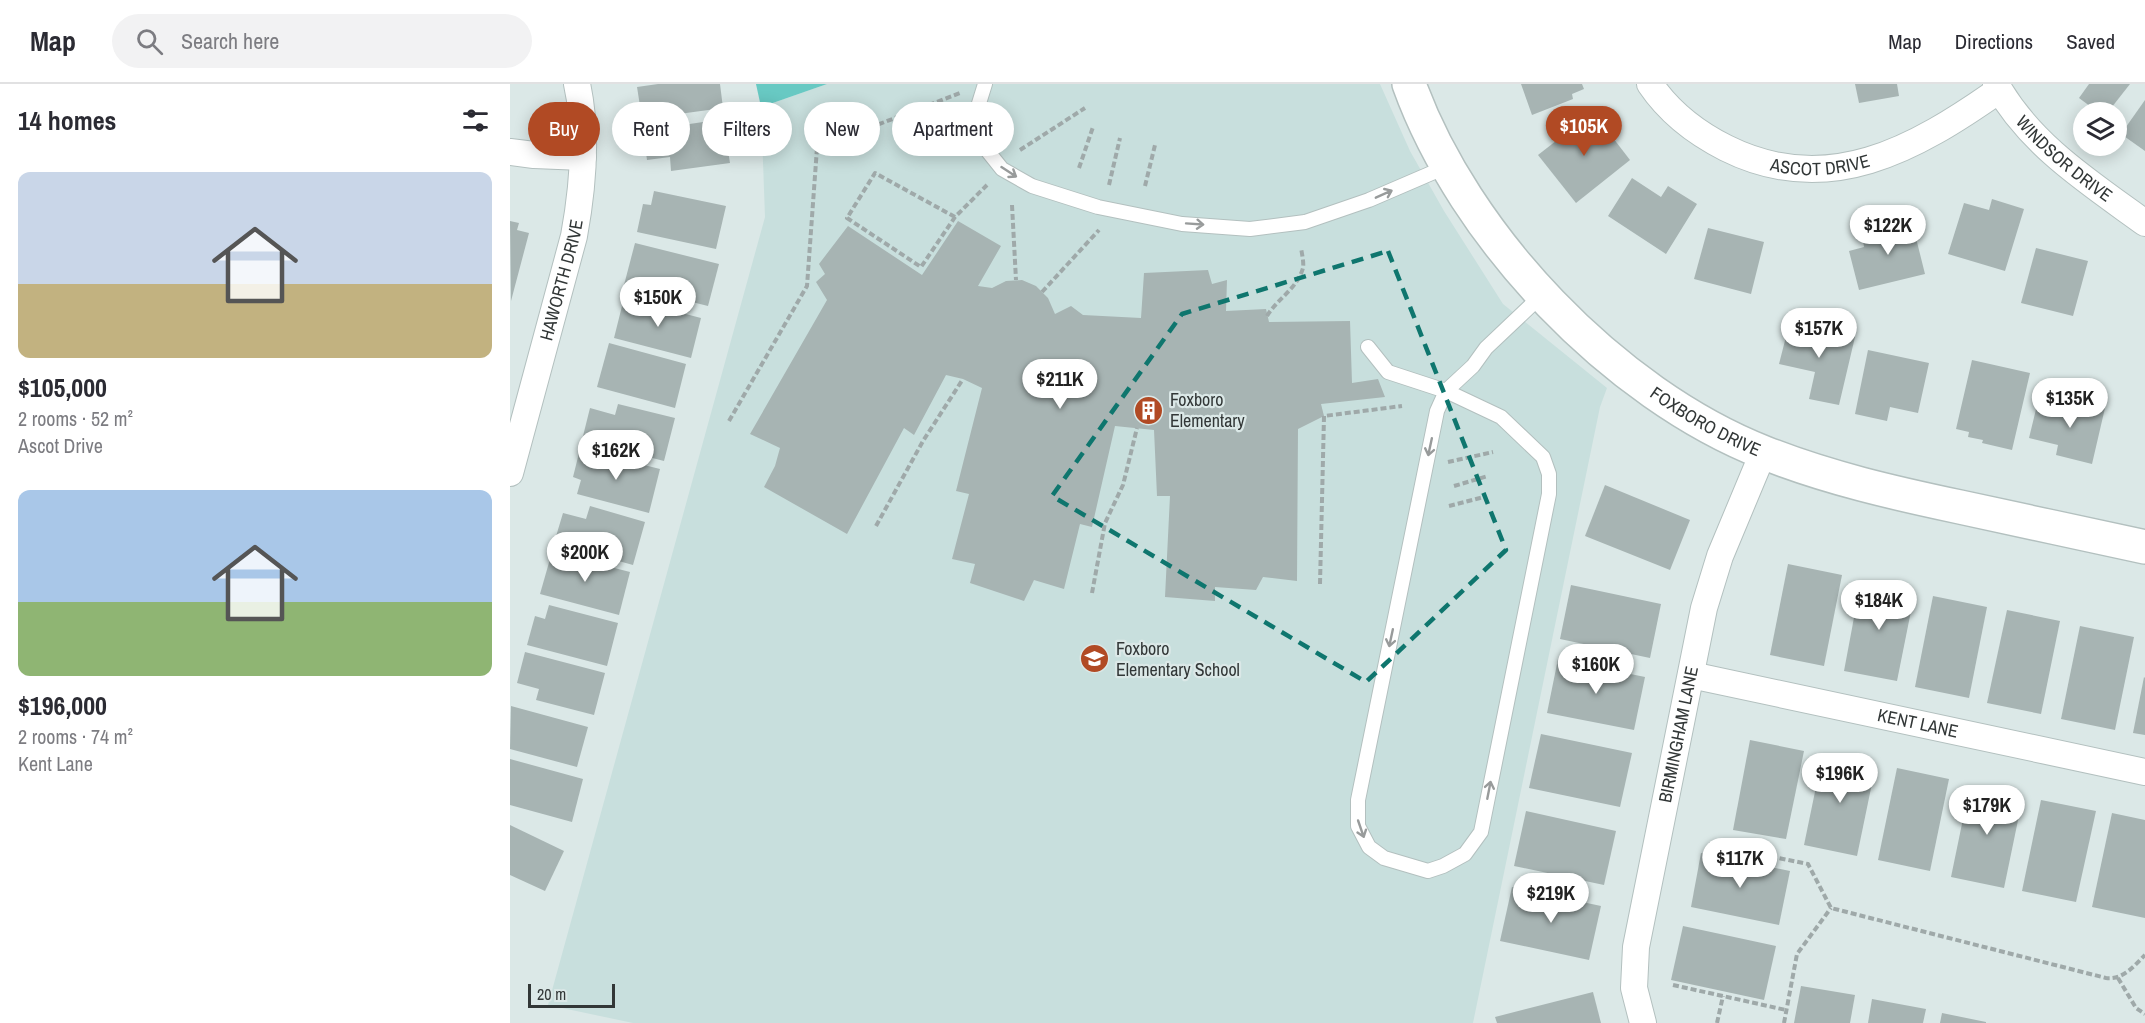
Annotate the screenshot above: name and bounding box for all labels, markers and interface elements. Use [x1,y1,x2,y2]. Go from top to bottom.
search box [112,14,532,68]
text: Map [30,22,76,60]
icon: search [133,25,166,58]
text: Search here [181,26,279,56]
text: Map [1888,27,1922,56]
text: Directions [1955,27,2033,56]
text: Saved [2066,27,2115,56]
chip: Buy [528,102,600,156]
chip: Rent [612,102,690,156]
chip: Filters [702,102,792,156]
chip: New [804,102,880,156]
chip: Apartment [892,102,1014,156]
map controls [2073,102,2127,156]
button: layers [2073,102,2127,156]
text: 14 homes [18,103,116,138]
icon: filters [459,104,492,137]
pin: $105K [1542,106,1626,157]
street label: WINDSOR DRIVE [2010,110,2118,207]
text: $105K [1560,112,1608,139]
street label: ASCOT DRIVE [1767,148,1873,181]
one-way arrow [1000,166,1016,178]
one-way arrow [1375,187,1393,198]
pin: $122K [1846,205,1930,256]
icon: home [201,211,309,319]
text: $122K [1864,211,1912,238]
street label: HAWORTH DRIVE [533,217,589,343]
one-way arrow [1184,219,1204,230]
pin: $150K [616,277,700,328]
text: $150K [634,283,682,310]
pin: $157K [1777,308,1861,359]
text: $157K [1795,314,1843,341]
pin: $211K [1018,359,1102,410]
text: $211K [1036,365,1084,392]
text: $105,000 [18,370,107,405]
pin: $135K [2028,378,2112,429]
street label: FOXBORO DRIVE [1645,381,1765,462]
text: $135K [2046,384,2094,411]
place label: Foxboro Elementary [1170,387,1245,433]
building icon: Foxboro Elementary [1133,394,1165,426]
text: 2 rooms · 52 m² [18,405,133,432]
pin: $162K [574,430,658,481]
text: Ascot Drive [18,432,103,459]
text: $162K [592,436,640,463]
one-way arrow [1424,437,1435,456]
icon: home [201,529,309,637]
pin: $200K [543,532,627,583]
text: $200K [561,538,609,565]
pin: $184K [1837,580,1921,631]
text: $184K [1855,586,1903,613]
one-way arrow [1385,628,1396,647]
place label: Foxboro Elementary School [1116,636,1240,682]
school or university icon: Foxboro Elementary School [1079,643,1111,675]
pin: $160K [1554,644,1638,695]
text: $160K [1572,650,1620,677]
street label: BIRMINGHAM LANE [1652,664,1704,805]
text: $196,000 [18,688,107,723]
street label: KENT LANE [1875,702,1961,744]
text: 2 rooms · 74 m² [18,723,133,750]
text: Kent Lane [18,750,93,777]
pin: $196K [1798,753,1882,804]
text: $196K [1816,759,1864,786]
one-way arrow [1484,781,1495,801]
pin: $179K [1945,785,2029,836]
text: $179K [1963,791,2011,818]
one-way arrow [1357,819,1368,837]
pin: $117K [1698,838,1782,889]
text: $117K [1716,844,1764,871]
pin: $219K [1509,873,1593,924]
text: $219K [1527,879,1575,906]
scale bar [528,981,615,1008]
text: 20 m [537,983,566,1005]

